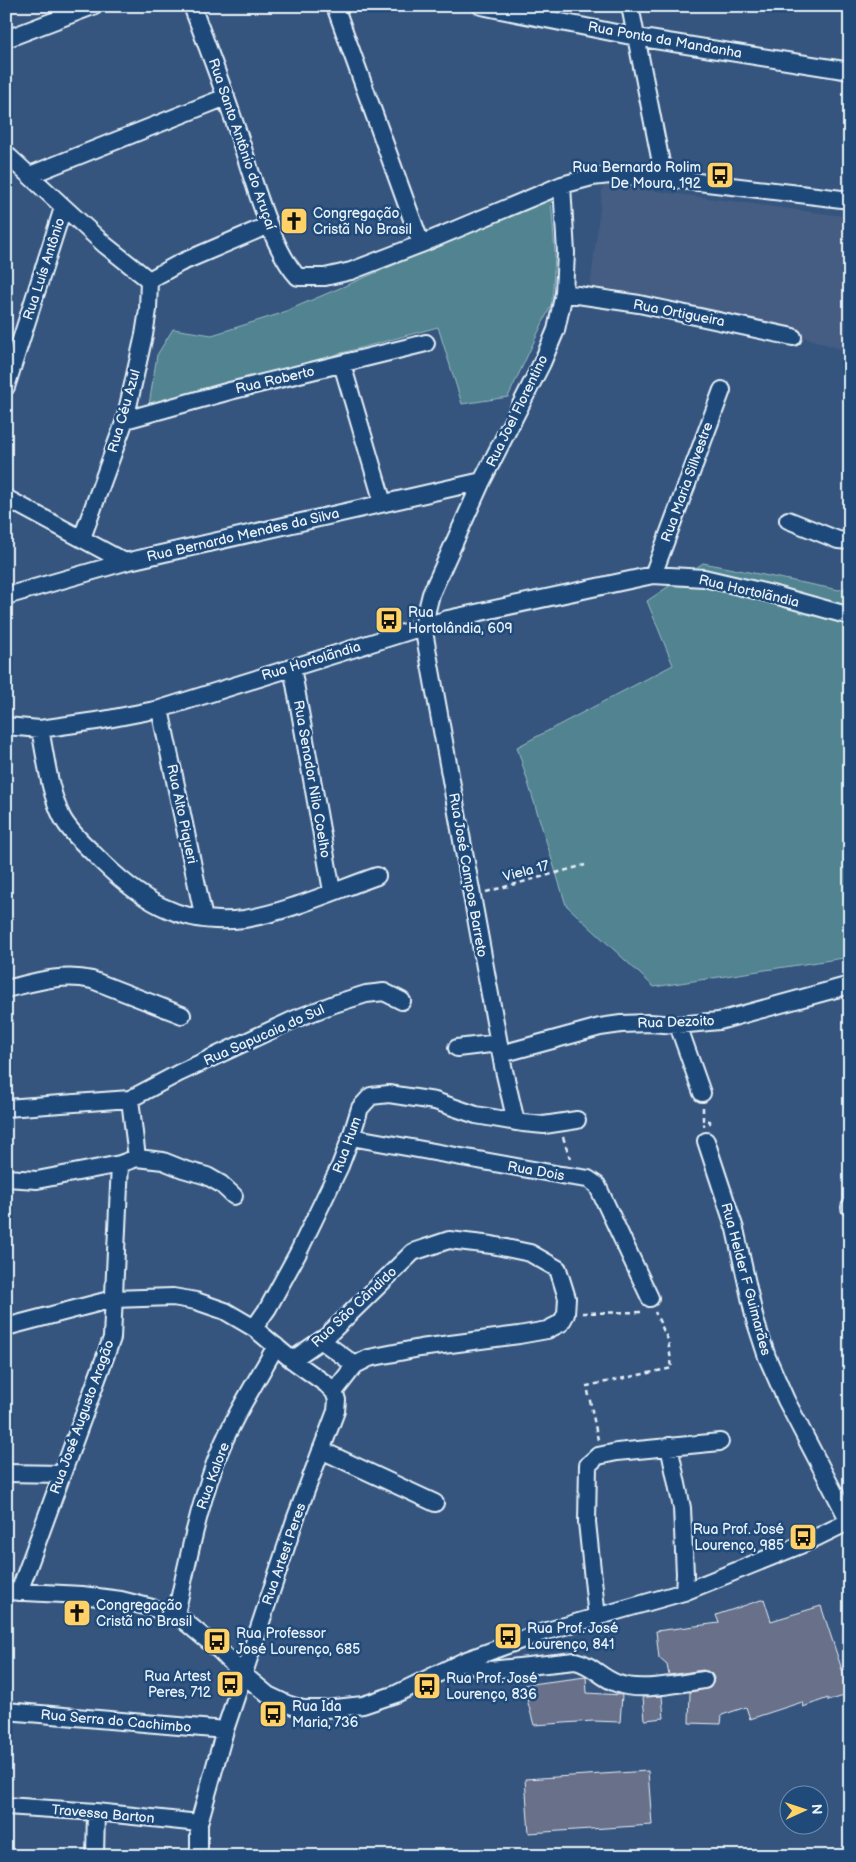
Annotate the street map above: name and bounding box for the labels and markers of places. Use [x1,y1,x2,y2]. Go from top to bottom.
place label: Rua Bernardo Rolim De Moura, 192 [572,159,702,192]
bus stop icon: Rua Bernardo Rolim De Moura, 192 [705,160,735,190]
place label: Congregação Cristã No Brasil [313,205,412,238]
church icon: Congregação Cristã No Brasil [279,206,309,236]
place label: Rua Hortolândia, 609 [408,604,513,637]
bus stop icon: Rua Hortolândia, 609 [374,605,404,635]
place label: Rua Prof. José Lourenço, 985 [693,1521,785,1554]
bus stop icon: Rua Prof. José Lourenço, 985 [788,1522,818,1552]
place label: Congregação Cristã no Brasil [96,1597,192,1630]
church icon: Congregação Cristã no Brasil [62,1598,92,1628]
place label: Rua Prof. José Lourenço, 841 [527,1620,619,1653]
bus stop icon: Rua Prof. José Lourenço, 841 [493,1621,523,1651]
place label: Rua Professor José Lourenço, 685 [236,1625,360,1658]
bus stop icon: Rua Professor José Lourenço, 685 [202,1626,232,1656]
place label: Rua Artest Peres, 712 [144,1668,212,1701]
bus stop icon: Rua Artest Peres, 712 [215,1669,245,1699]
place label: Rua Prof. José Lourenço, 836 [446,1670,538,1703]
bus stop icon: Rua Prof. José Lourenço, 836 [412,1671,442,1701]
place label: Rua Ida Maria, 736 [292,1698,359,1731]
bus stop icon: Rua Ida Maria, 736 [258,1699,288,1729]

